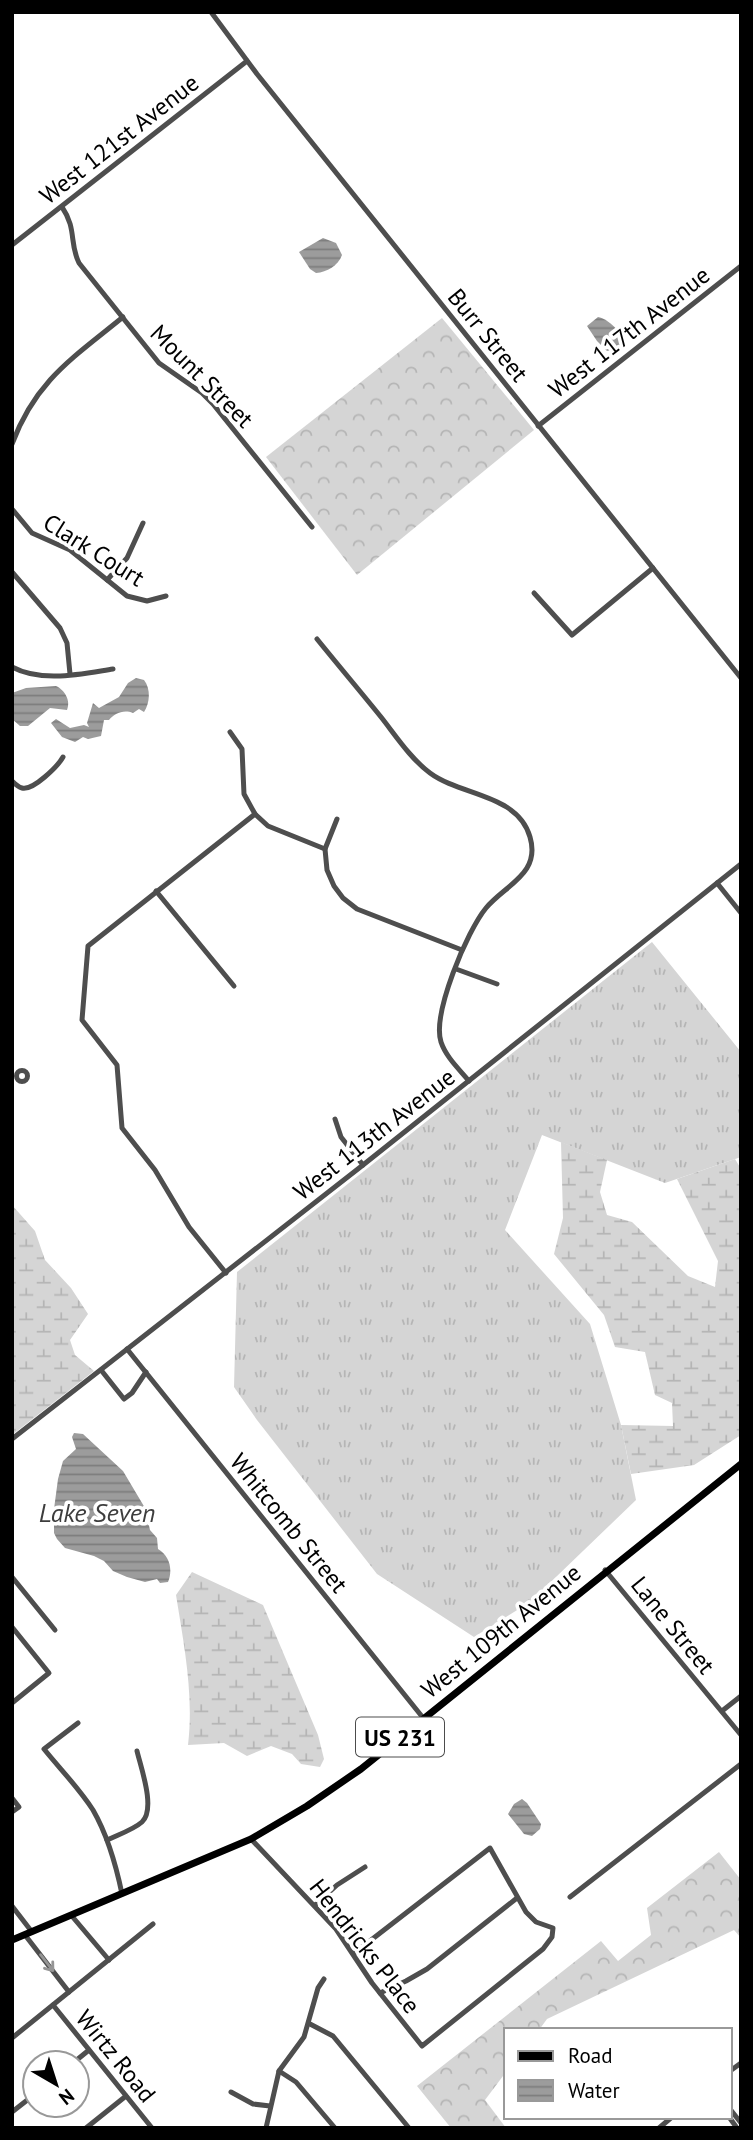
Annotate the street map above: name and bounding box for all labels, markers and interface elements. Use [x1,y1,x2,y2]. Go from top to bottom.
street label: West 121st Avenue [33,67,205,211]
street label: West 117th Avenue [542,259,716,405]
street label: Burr Street [441,282,535,388]
street label: Mount Street [144,318,260,434]
street label: Clark Court [38,507,150,593]
street label: West 113th Avenue [287,1061,461,1207]
street label: Whitcomb Street [223,1447,355,1599]
water label: Lake Seven [39,1496,155,1529]
street label: West 109th Avenue [415,1557,587,1705]
street label: Lane Street [624,1570,722,1680]
road number: US 231 [356,1718,444,1756]
street label: Hendricks Place [303,1872,427,2020]
one-way arrow [40,1954,55,1972]
street label: Wirtz Road [69,2003,163,2109]
legend [504,2028,732,2119]
text: Road [568,2042,612,2069]
north arrow [21,2049,91,2119]
text: Water [568,2077,620,2104]
text: N [54,2084,79,2110]

